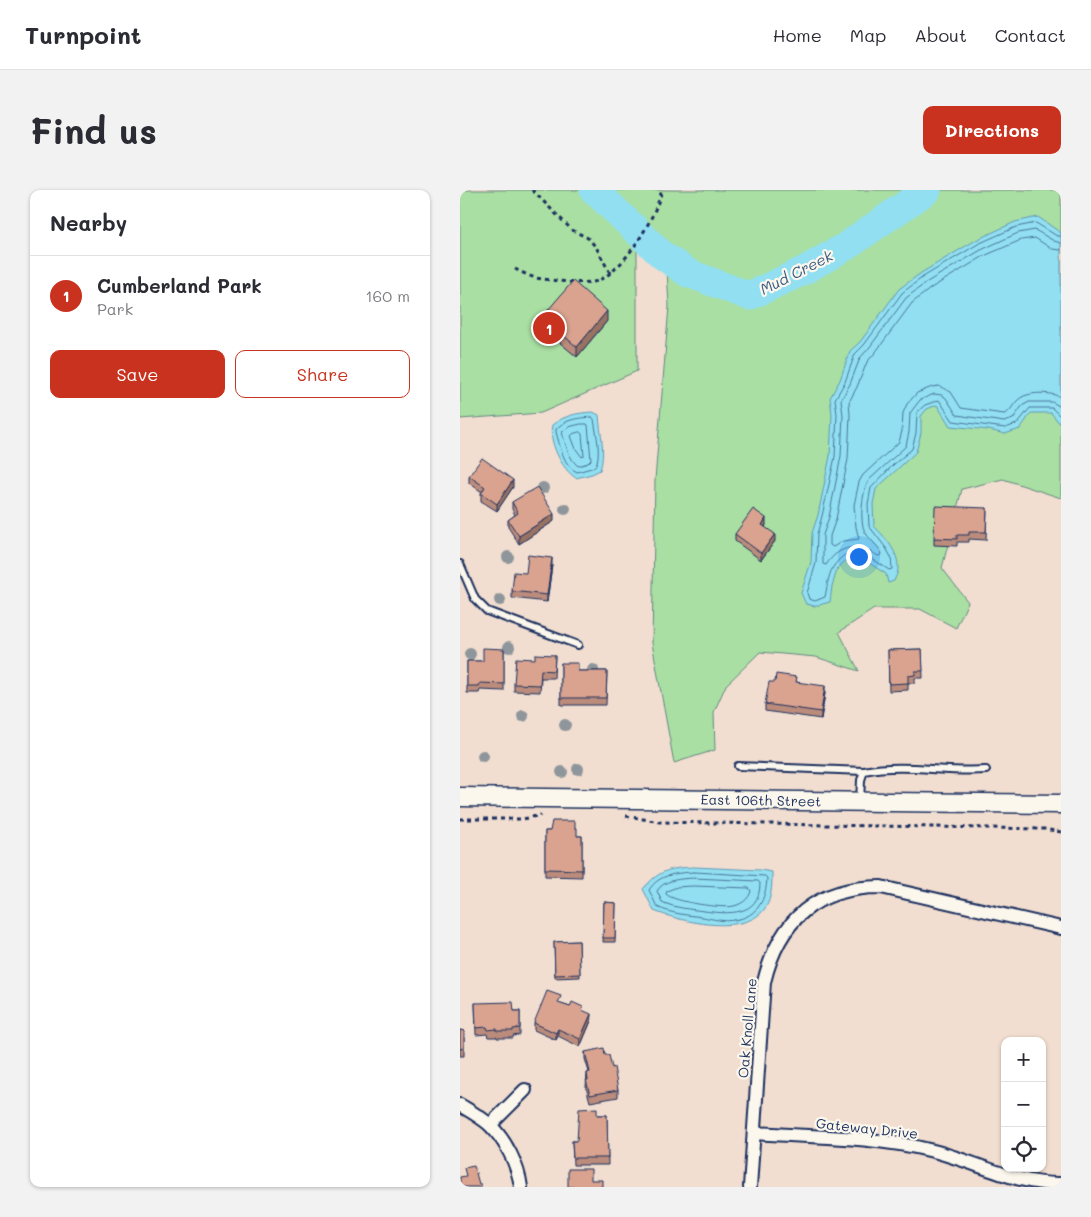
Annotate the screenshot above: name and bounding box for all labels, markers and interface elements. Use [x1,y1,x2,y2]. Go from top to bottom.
text: Turnpoint [25,19,141,50]
text: Home [773,23,822,47]
text: Map [850,23,886,47]
text: About [914,23,967,47]
text: Contact [995,23,1066,47]
button: Directions [923,106,1061,154]
text: Find us [30,107,157,153]
text: Nearby [50,209,127,236]
water label: Mud Creek [756,245,837,299]
text: Cumberland Park [97,273,262,298]
text: 1 [62,285,70,306]
text: 160 m [365,285,410,306]
text: Park [97,298,133,319]
pin: 1 [533,309,565,347]
button: Save [50,350,225,398]
button: Share [235,350,410,398]
your location [846,544,872,570]
street label: East 106th Street [701,789,821,811]
street label: Oak Knoll Lane [733,977,761,1079]
map controls [1001,1037,1046,1172]
button: + [1001,1037,1046,1082]
button: − [1001,1082,1046,1127]
street label: Gateway Drive [815,1113,919,1143]
button: locate [1001,1127,1046,1172]

